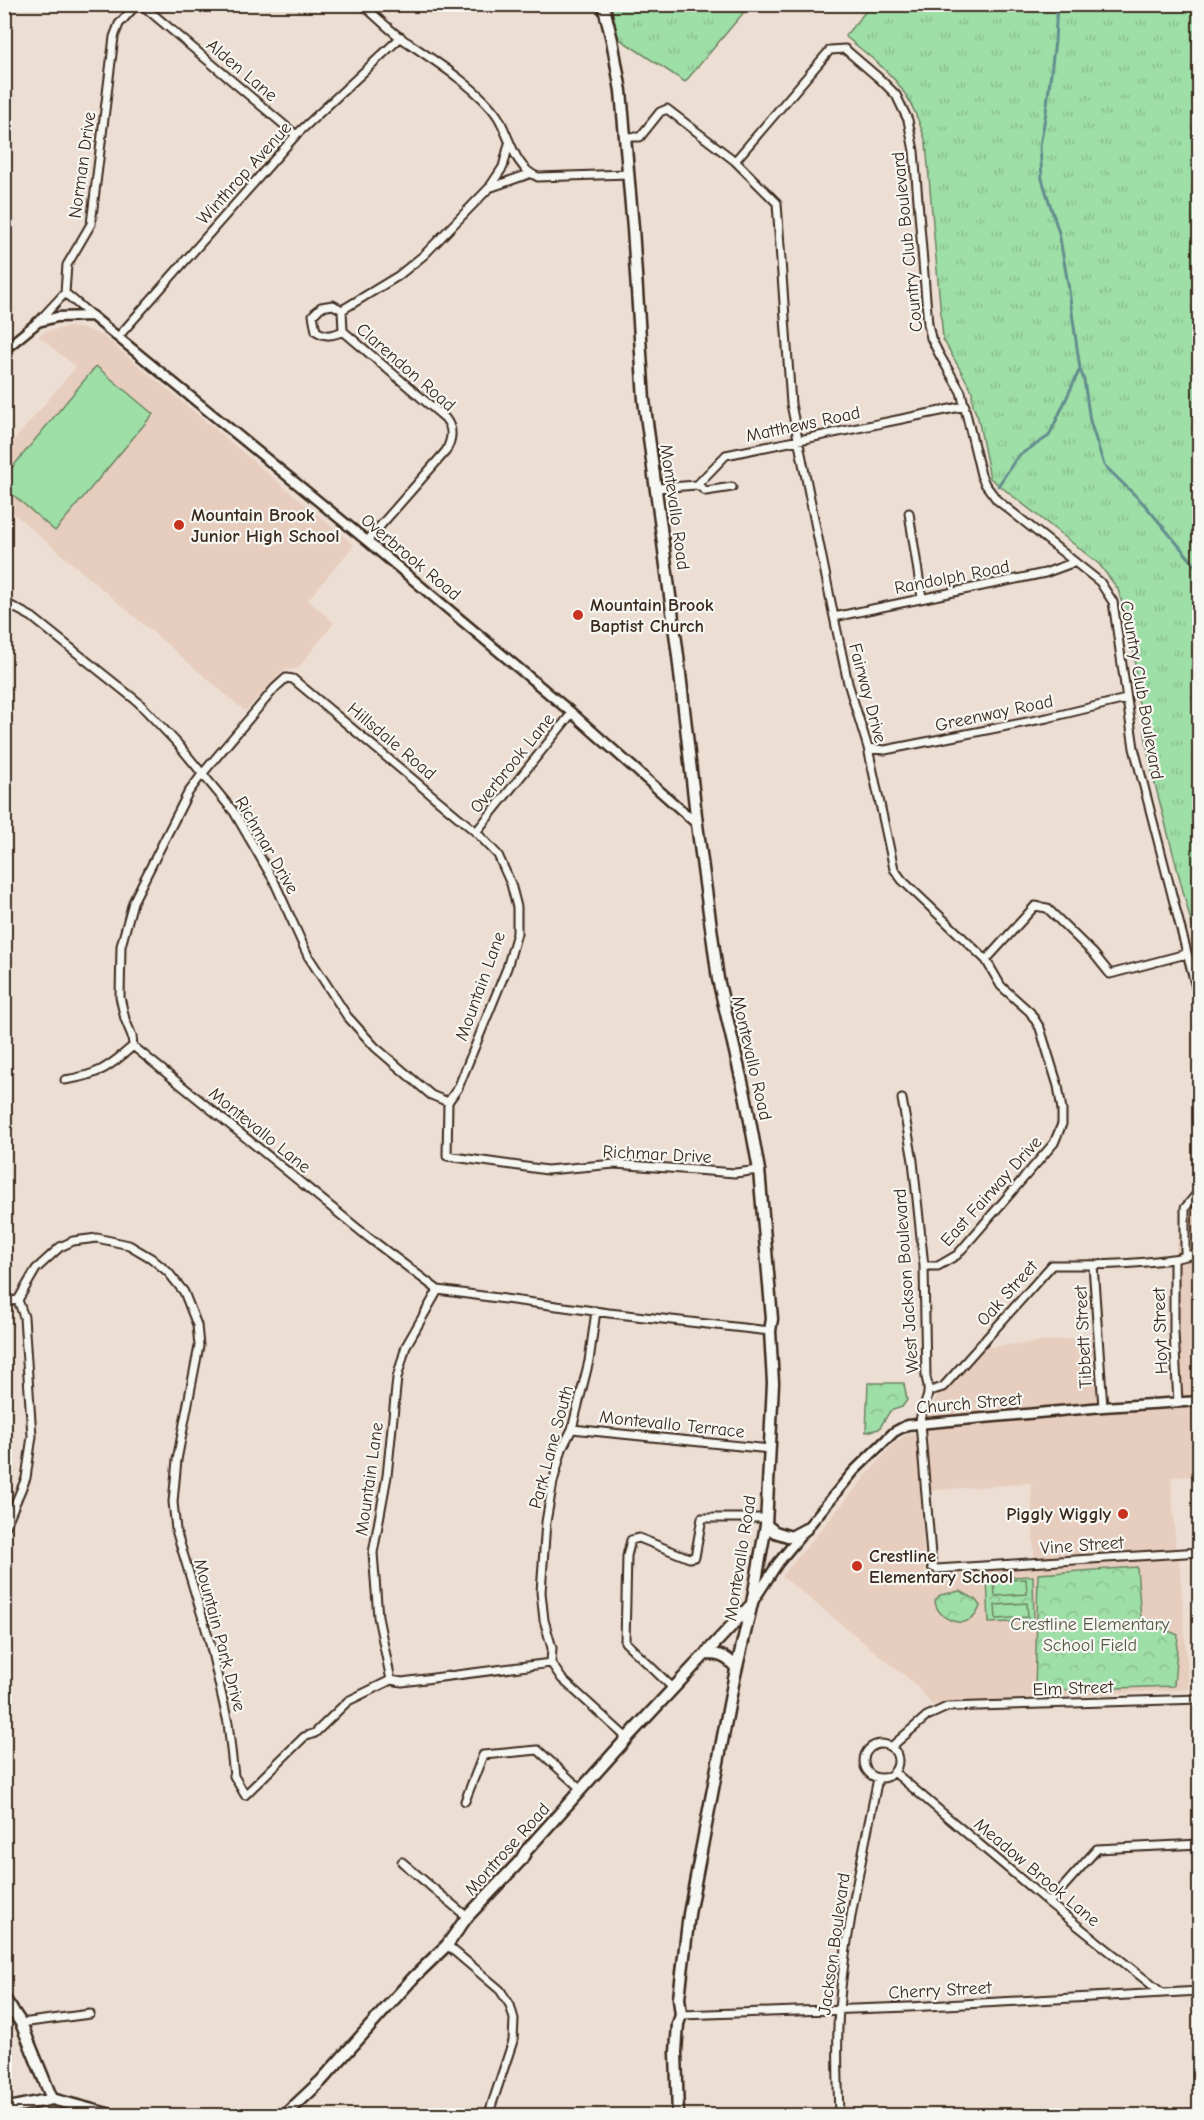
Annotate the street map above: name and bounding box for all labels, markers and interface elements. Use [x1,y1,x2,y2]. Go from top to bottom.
street label: Alden Lane [202,35,281,106]
street label: Norman Drive [65,110,100,220]
street label: Winthrop Avenue [193,118,296,229]
street label: Country Club Boulevard [888,151,927,333]
street label: Clarendon Road [352,319,459,416]
street label: Matthews Road [744,402,862,447]
street label: Montevallo Road [655,443,694,571]
place label: Mountain Brook Junior High School [191,505,340,547]
street label: Overbrook Road [356,509,465,605]
marker: Mountain Brook Junior High School [172,518,186,532]
street label: Randolph Road [893,556,1011,599]
place label: Mountain Brook Baptist Church [590,595,714,637]
street label: Country Club Boulevard [1115,599,1168,781]
marker: Mountain Brook Baptist Church [571,608,585,622]
street label: Fairway Drive [844,641,891,745]
street label: Greenway Road [933,691,1055,736]
street label: Hillsdale Road [343,698,440,784]
street label: Overbrook Lane [466,709,559,817]
street label: Richmar Drive [230,793,303,898]
street label: Mountain Lane [451,929,510,1044]
street label: Montevallo Road [727,994,776,1122]
street label: Montevallo Lane [204,1083,315,1178]
street label: East Fairway Drive [936,1132,1046,1251]
street label: Richmar Drive [602,1141,712,1168]
street label: West Jackson Boulevard [890,1188,923,1374]
street label: Oak Street [973,1256,1043,1330]
street label: Tibbett Street [1070,1284,1097,1389]
street label: Hoyt Street [1148,1286,1173,1375]
street label: Park Lane South [525,1383,578,1511]
street label: Church Street [915,1388,1024,1419]
street label: Montevallo Terrace [598,1406,746,1443]
street label: Mountain Lane [351,1421,388,1537]
street label: Montevallo Road [720,1494,761,1622]
place label: Piggly Wiggly [1006,1504,1112,1525]
marker: Piggly Wiggly [1116,1507,1130,1521]
street label: Vine Street [1040,1532,1125,1559]
place label: Crestline Elementary School [869,1546,1013,1588]
street label: Mountain Park Drive [189,1557,250,1714]
marker: Crestline Elementary School [850,1559,864,1573]
park label: Crestline Elementary School Field [1010,1614,1171,1656]
street label: Elm Street [1032,1677,1115,1700]
street label: Montrose Road [460,1799,554,1900]
street label: Meadow Brook Lane [969,1814,1104,1931]
street label: Jackson Boulevard [814,1872,855,2016]
street label: Cherry Street [888,1977,993,2004]

